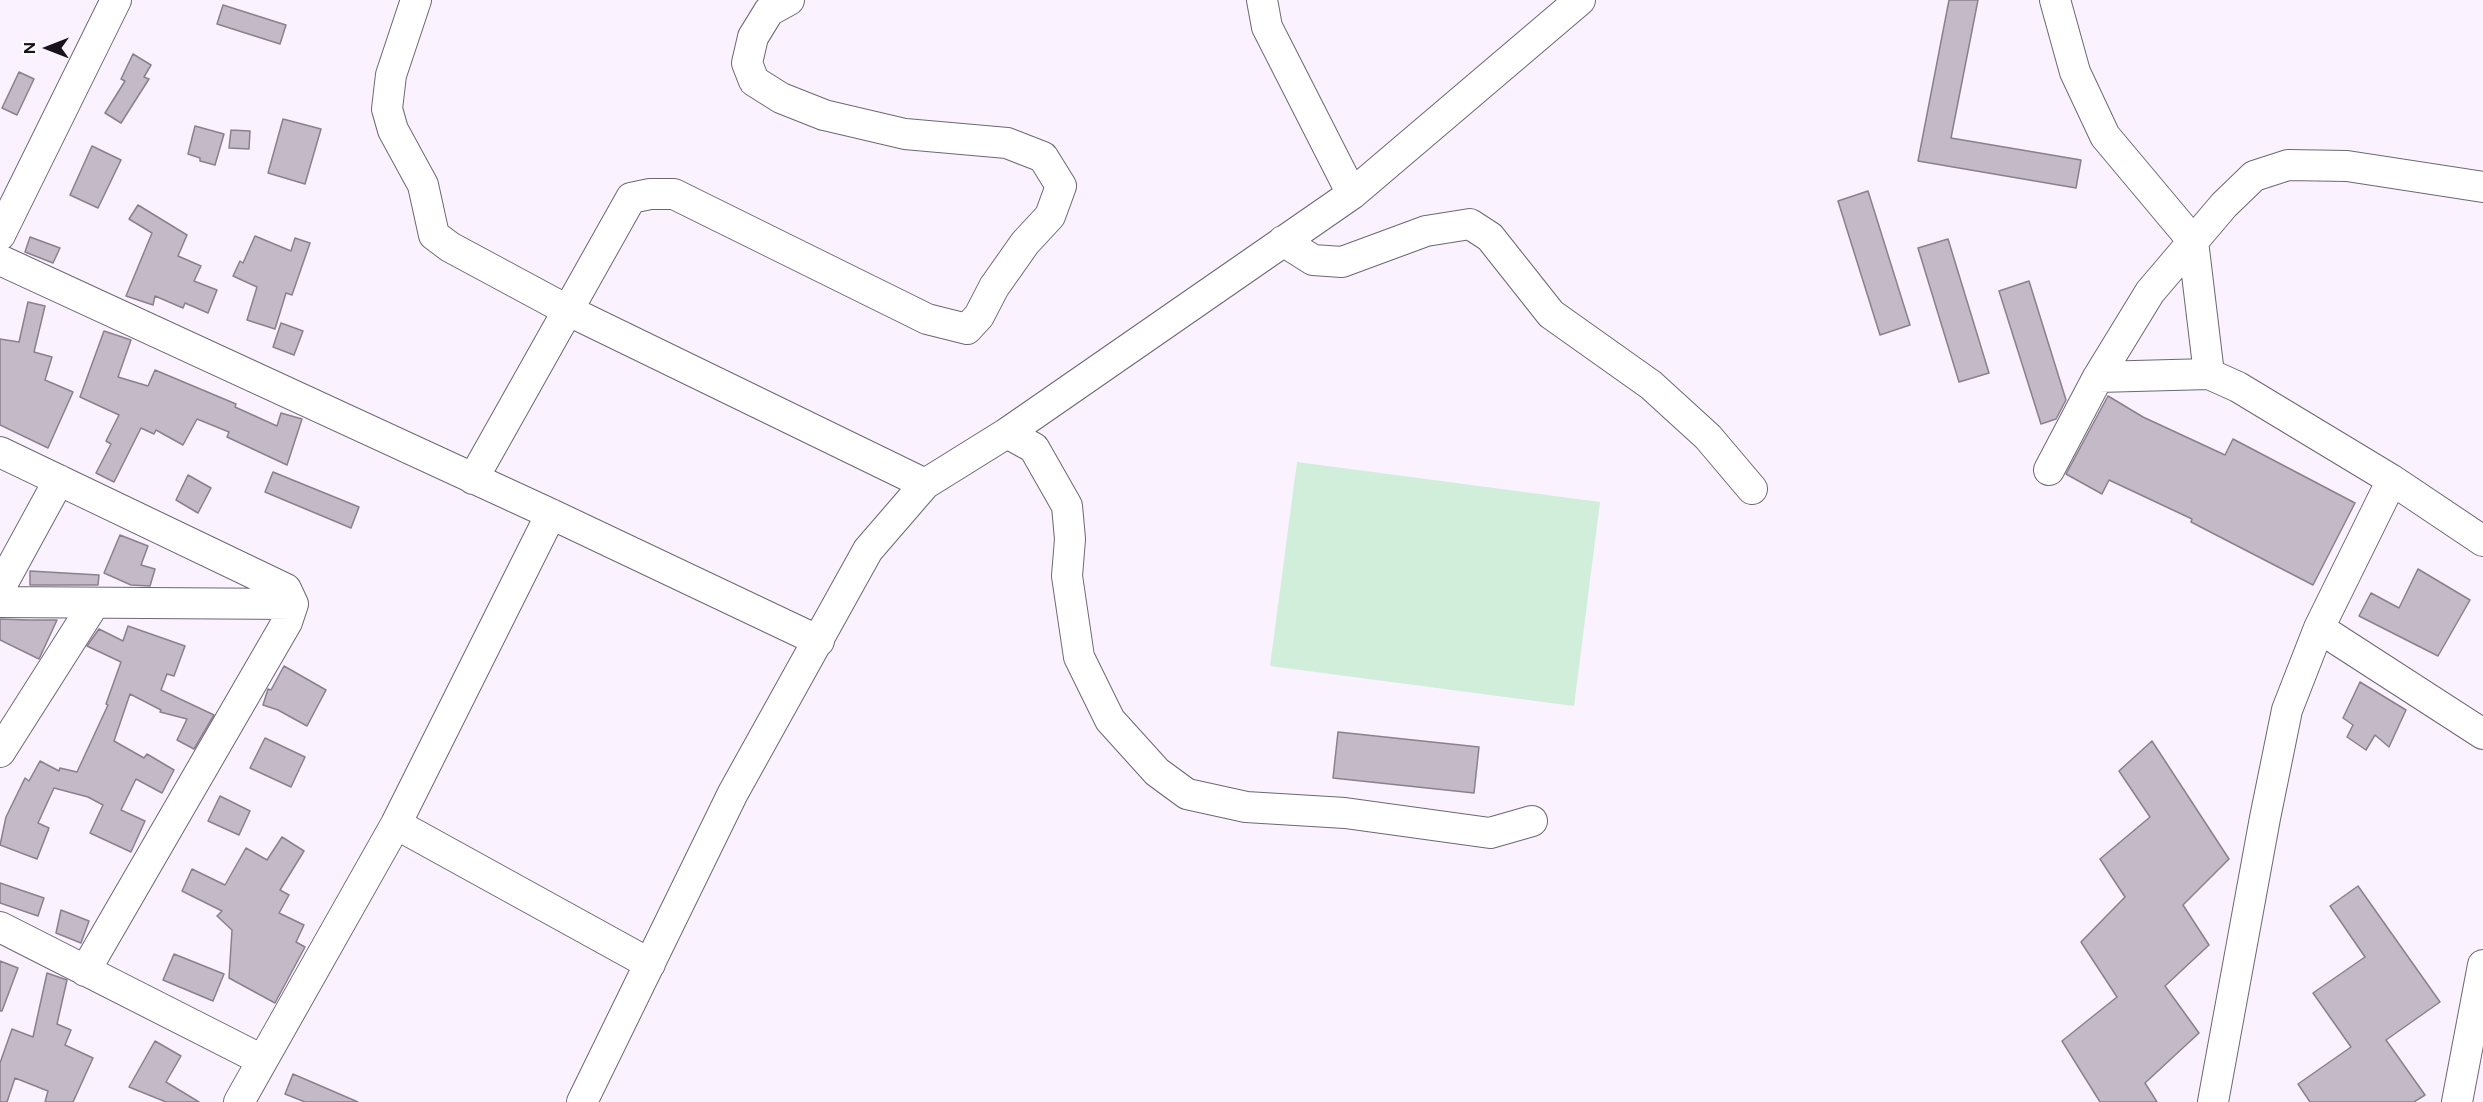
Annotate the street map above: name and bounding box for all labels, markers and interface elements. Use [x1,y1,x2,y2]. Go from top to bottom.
north arrow [18,18,78,78]
text: N [20,42,39,54]

